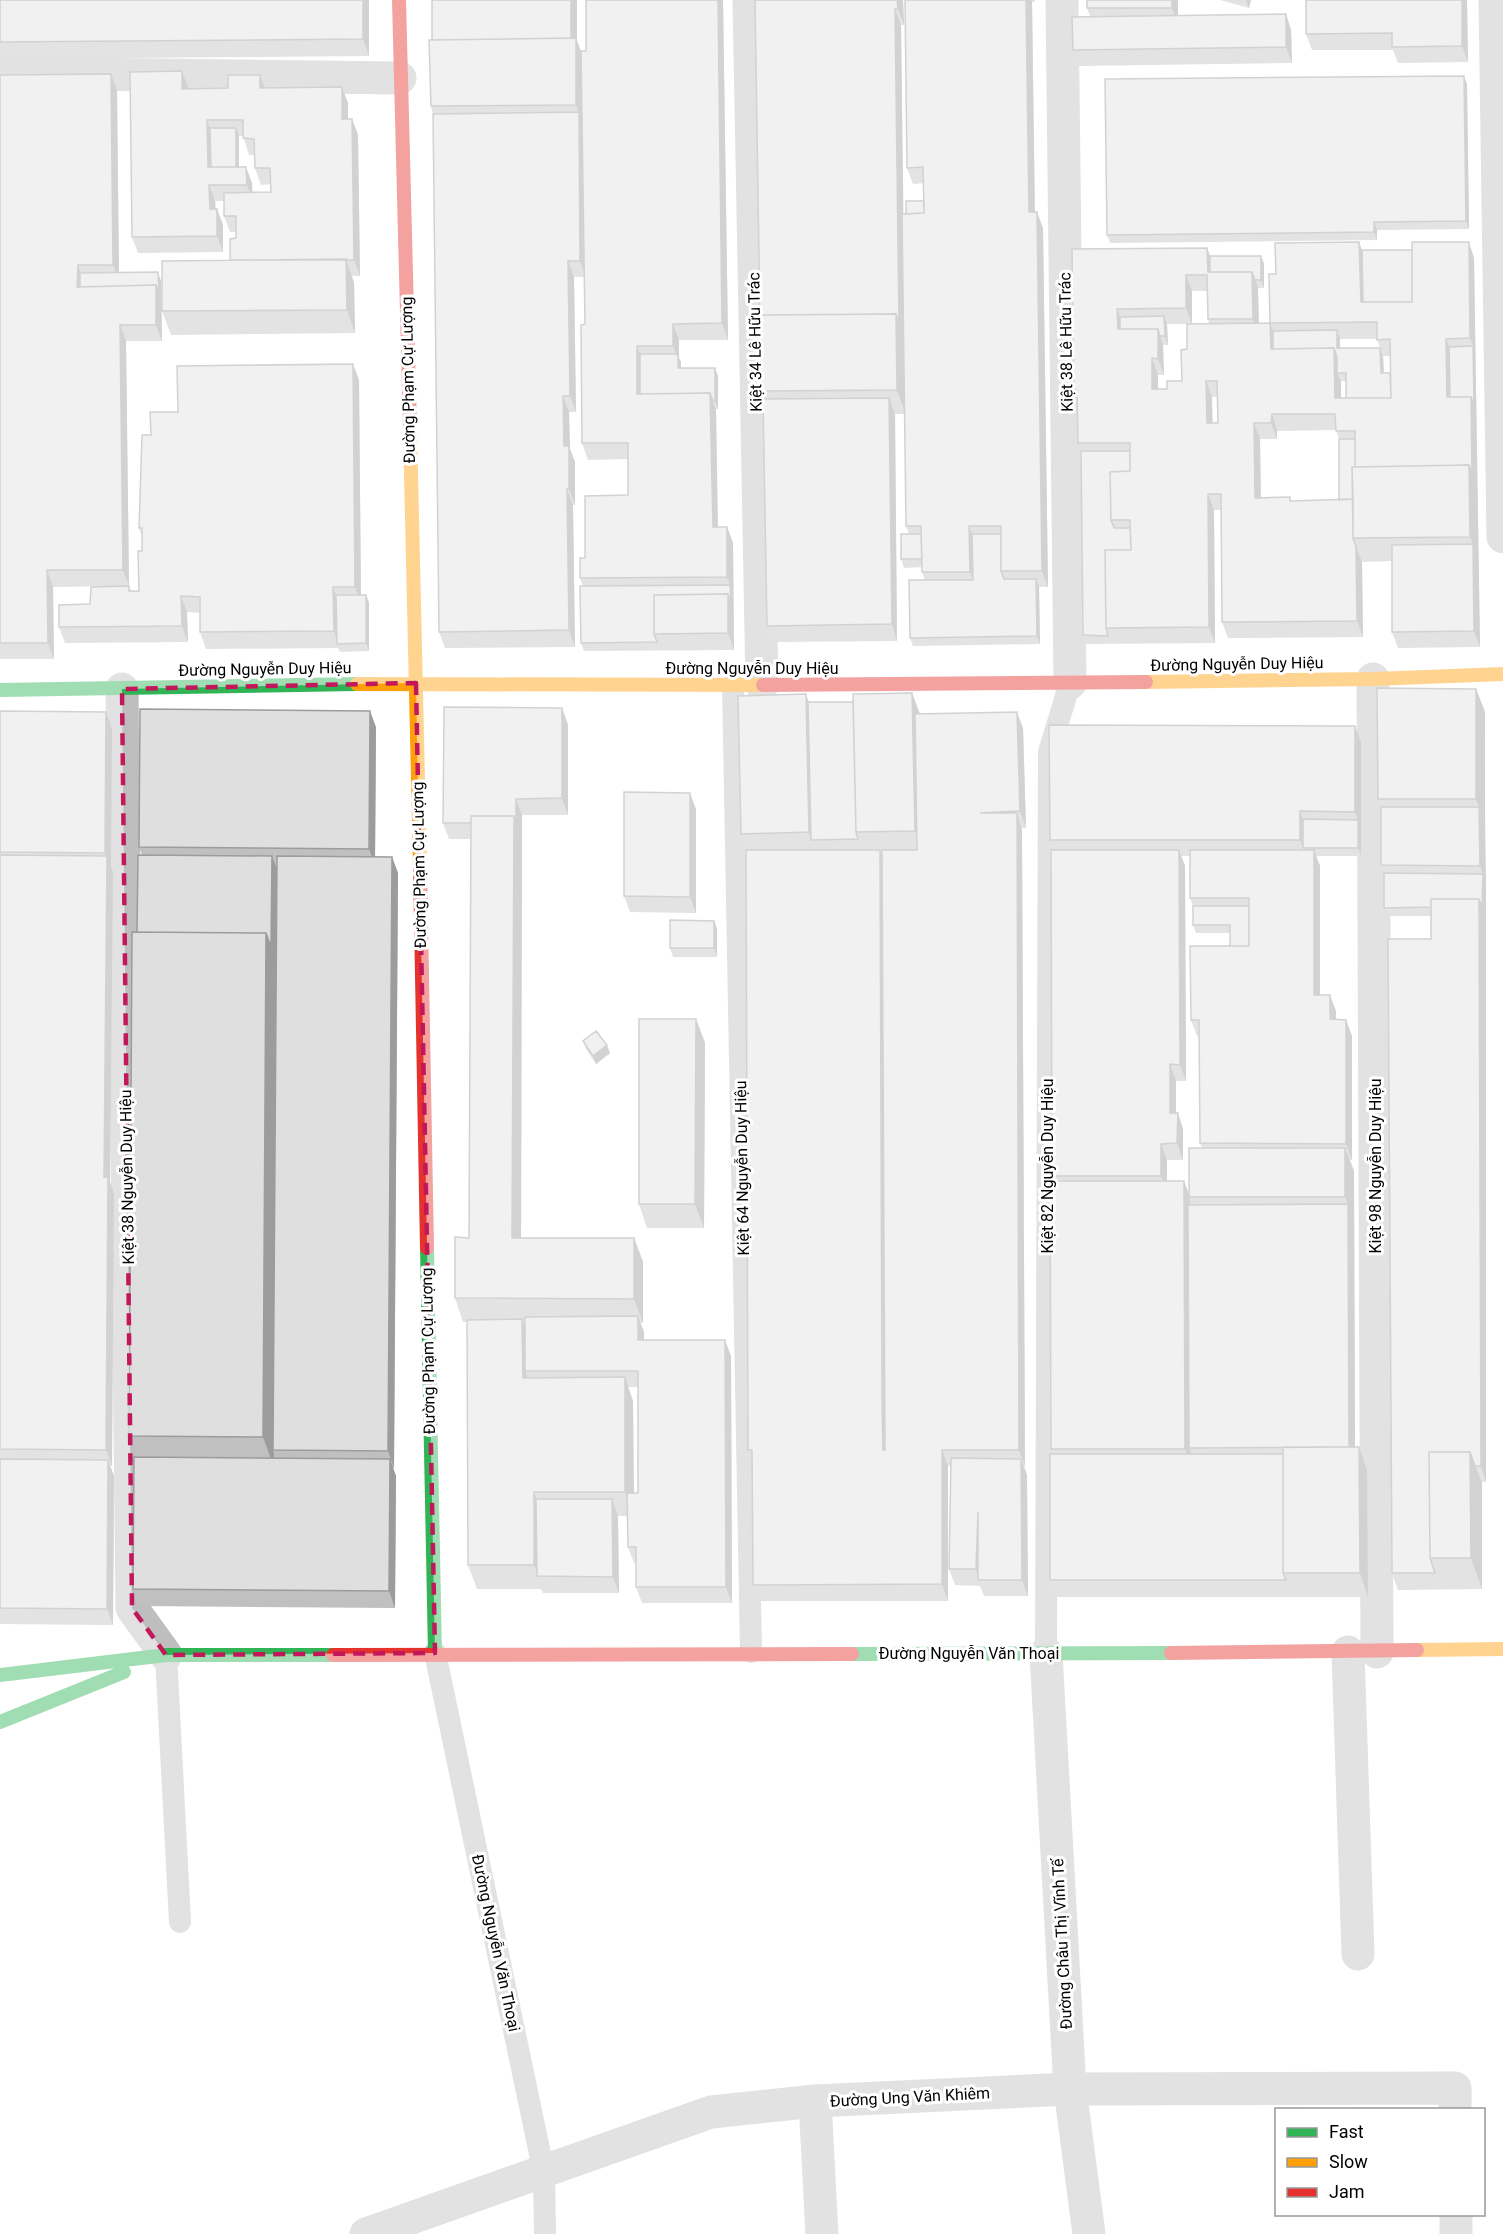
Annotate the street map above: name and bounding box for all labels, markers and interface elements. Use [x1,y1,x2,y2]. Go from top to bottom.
street label: Kiệt 34 Lê Hữu Trác [744,272,766,412]
street label: Kiệt 38 Lê Hữu Trác [1055,272,1077,412]
street label: Đường Phạm Cự Lượng [397,297,419,463]
street label: Đường Nguyễn Duy Hiệu [1150,653,1324,675]
street label: Đường Nguyễn Duy Hiệu [178,658,352,680]
street label: Đường Nguyễn Duy Hiệu [665,659,839,678]
street label: Đường Phạm Cự Lượng [408,782,430,948]
street label: Kiệt 82 Nguyễn Duy Hiệu [1038,1078,1057,1254]
street label: Kiệt 98 Nguyễn Duy Hiệu [1366,1078,1385,1254]
street label: Kiệt 64 Nguyễn Duy Hiệu [731,1080,753,1256]
street label: Kiệt 38 Nguyễn Duy Hiệu [116,1089,138,1265]
street label: Đường Phạm Cự Lượng [417,1268,439,1434]
street label: Đường Nguyễn Văn Thoại [879,1644,1059,1663]
street label: Đường Nguyễn Văn Thoại [468,1853,524,2033]
street label: Đường Châu Thị Vĩnh Tế [1048,1857,1076,2030]
street label: Đường Ung Văn Khiêm [829,2083,991,2111]
legend [1275,2108,1485,2216]
text: Fast [1329,2121,1364,2142]
text: Slow [1329,2151,1368,2172]
text: Jam [1329,2181,1365,2202]

